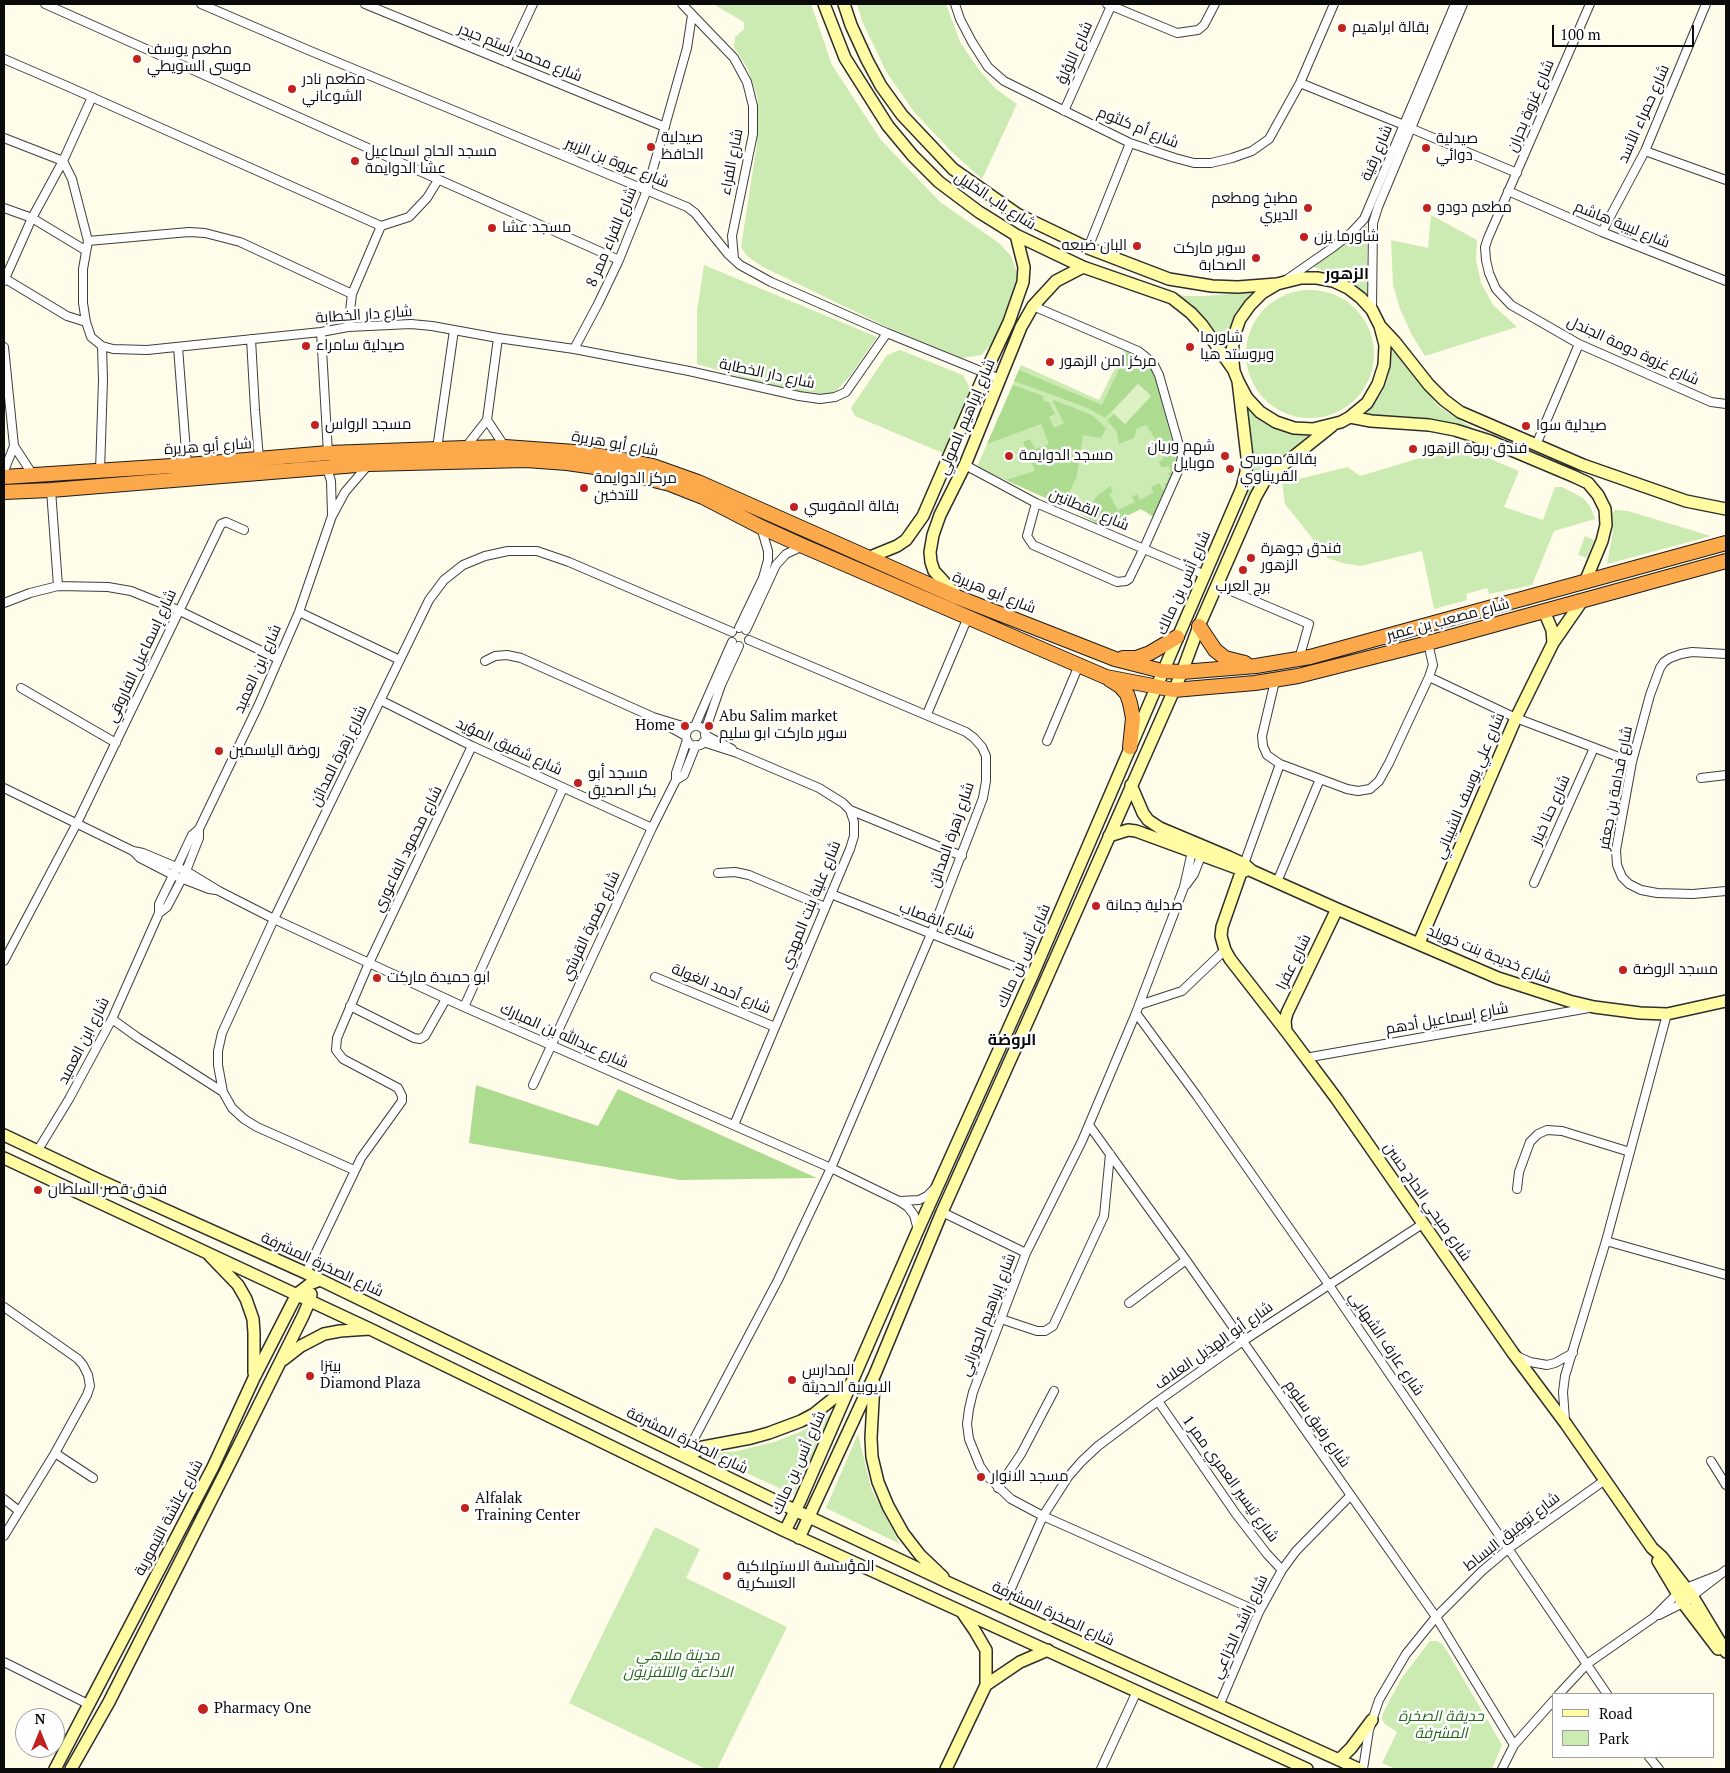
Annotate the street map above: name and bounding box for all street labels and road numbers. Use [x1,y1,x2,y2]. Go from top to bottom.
street label: شارع اللؤلؤ [1053,19,1097,87]
street label: شارع محمد رستم حيدر [455,20,585,86]
street label: شارع غزوة بحران [1504,57,1558,155]
street label: شارع حمراء الأسد [1614,62,1674,166]
street label: شارع أم كلثوم [1095,104,1181,152]
street label: شارع رقية [1357,122,1397,184]
street label: شارع الفراء [717,127,747,197]
street label: شارع عروة بن الزبير [562,134,672,192]
street label: شارع باب الخليل [951,168,1039,234]
street label: شارع الفراء ممر 8 [583,184,641,290]
street label: شارع لبيبة هاشم [1572,198,1672,252]
street label: شارع دار الخطابة [315,303,413,327]
street label: شارع غزوة دومة الجندل [1564,312,1702,390]
street label: شارع دار الخطابة [718,355,816,393]
street label: شارع إبراهيم الصولي [934,356,1000,478]
street label: شارع أبو هريرة [570,427,660,461]
street label: شارع أبو هريرة [163,435,253,459]
street label: شارع القطانين [1046,485,1132,535]
street label: شارع أنس بن مالك [1153,528,1215,638]
street label: شارع أبو هريرة [950,568,1038,618]
street label: شارع إسماعيل الفاروقي [103,587,181,725]
street label: شارع مصعب بن عمير [1385,595,1511,645]
street label: شارع ابن العميد [230,622,286,716]
street label: شارع زهرة المدائن [307,702,371,810]
street label: شارع علي يوسف الشيباني [1431,710,1509,862]
street label: شارع شفيق المؤيد [453,715,565,779]
street label: شارع قدامة بن جعفر [1595,724,1637,852]
street label: شارع حنا خباز [1528,772,1574,848]
street label: شارع زهرة المدائن [926,780,978,890]
street label: شارع محمود الفاعوري [370,783,446,915]
street label: شارع علية بنت المهدي [777,838,845,972]
street label: شارع ضمرة القرشي [558,869,624,983]
street label: شارع القصاب [897,898,977,944]
street label: شارع أنس بن مالك [993,901,1055,1011]
street label: شارع خديجة بنت خويلد [1424,922,1554,988]
street label: شارع عفرا [1273,931,1315,993]
street label: شارع أحمد الغولة [669,960,773,1018]
street label: شارع ابن العميد [54,995,114,1087]
street label: شارع إسماعيل أدهم [1384,999,1510,1039]
street label: شارع عبدالله بن المبارك [497,1000,631,1072]
street label: شارع صبحي الحاج حسن [1379,1139,1475,1265]
street label: شارع الصخرة المشرفة [258,1229,386,1301]
street label: شارع إبراهيم الحوراني [956,1251,1020,1379]
street label: شارع عارف الشهابي [1345,1289,1427,1399]
street label: شارع أبو الهذيل العلاف [1151,1298,1277,1394]
street label: شارع رفيق سلوم [1280,1377,1354,1471]
street label: شارع الصخرة المشرفة [623,1404,751,1478]
street label: شارع أنس بن مالك [768,1408,830,1518]
street label: شارع تيسير العمري ممر 1 [1178,1412,1282,1546]
street label: شارع عائشة التيمورية [131,1457,207,1579]
street label: شارع توفيق البساط [1460,1489,1564,1575]
street label: شارع راشد الخزاعي [1208,1572,1272,1682]
street label: شارع الصخرة المشرفة [989,1578,1117,1650]

